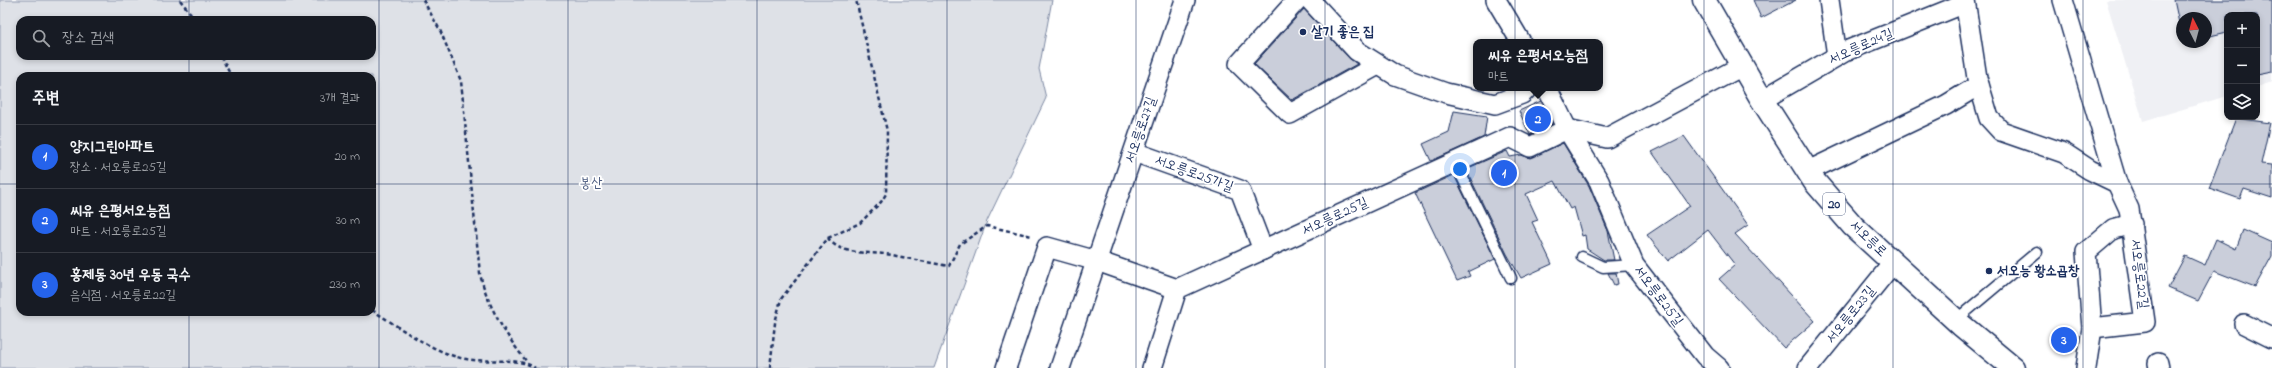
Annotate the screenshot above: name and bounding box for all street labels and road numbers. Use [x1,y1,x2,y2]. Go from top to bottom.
street label: 서오릉로24길 [1825,23,1897,71]
street label: 서오릉로27길 [1120,93,1162,166]
street label: 서오릉로25가길 [1152,150,1237,198]
street label: 서오릉로25길 [1298,192,1372,242]
road number: 20 [1823,193,1845,215]
street label: 서오릉로 [1844,216,1892,262]
street label: 서오릉로22길 [2124,238,2154,311]
street label: 서오릉로25길 [1628,261,1688,331]
street label: 서오릉로23길 [1821,281,1881,348]

